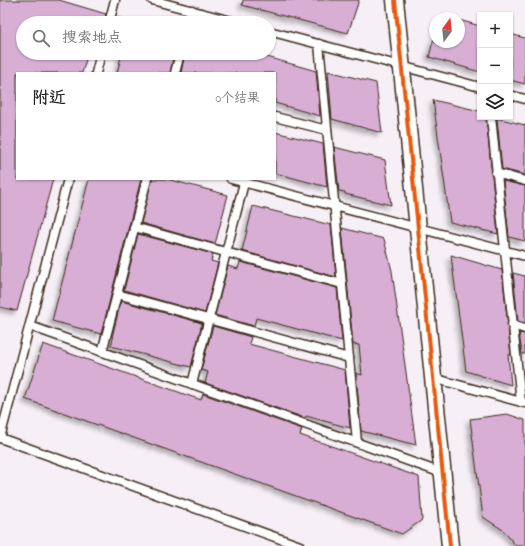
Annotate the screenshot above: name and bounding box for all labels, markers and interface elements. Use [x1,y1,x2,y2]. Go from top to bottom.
north arrow [429,12,465,48]
map controls [477,12,513,120]
button: + [477,12,513,48]
search box [16,16,276,60]
icon: search [30,27,52,49]
text: 搜索地点 [62,27,122,49]
button: − [477,48,513,84]
button: layers [477,84,513,120]
text: 附近 [32,86,66,111]
text: 0个结果 [215,89,260,108]

